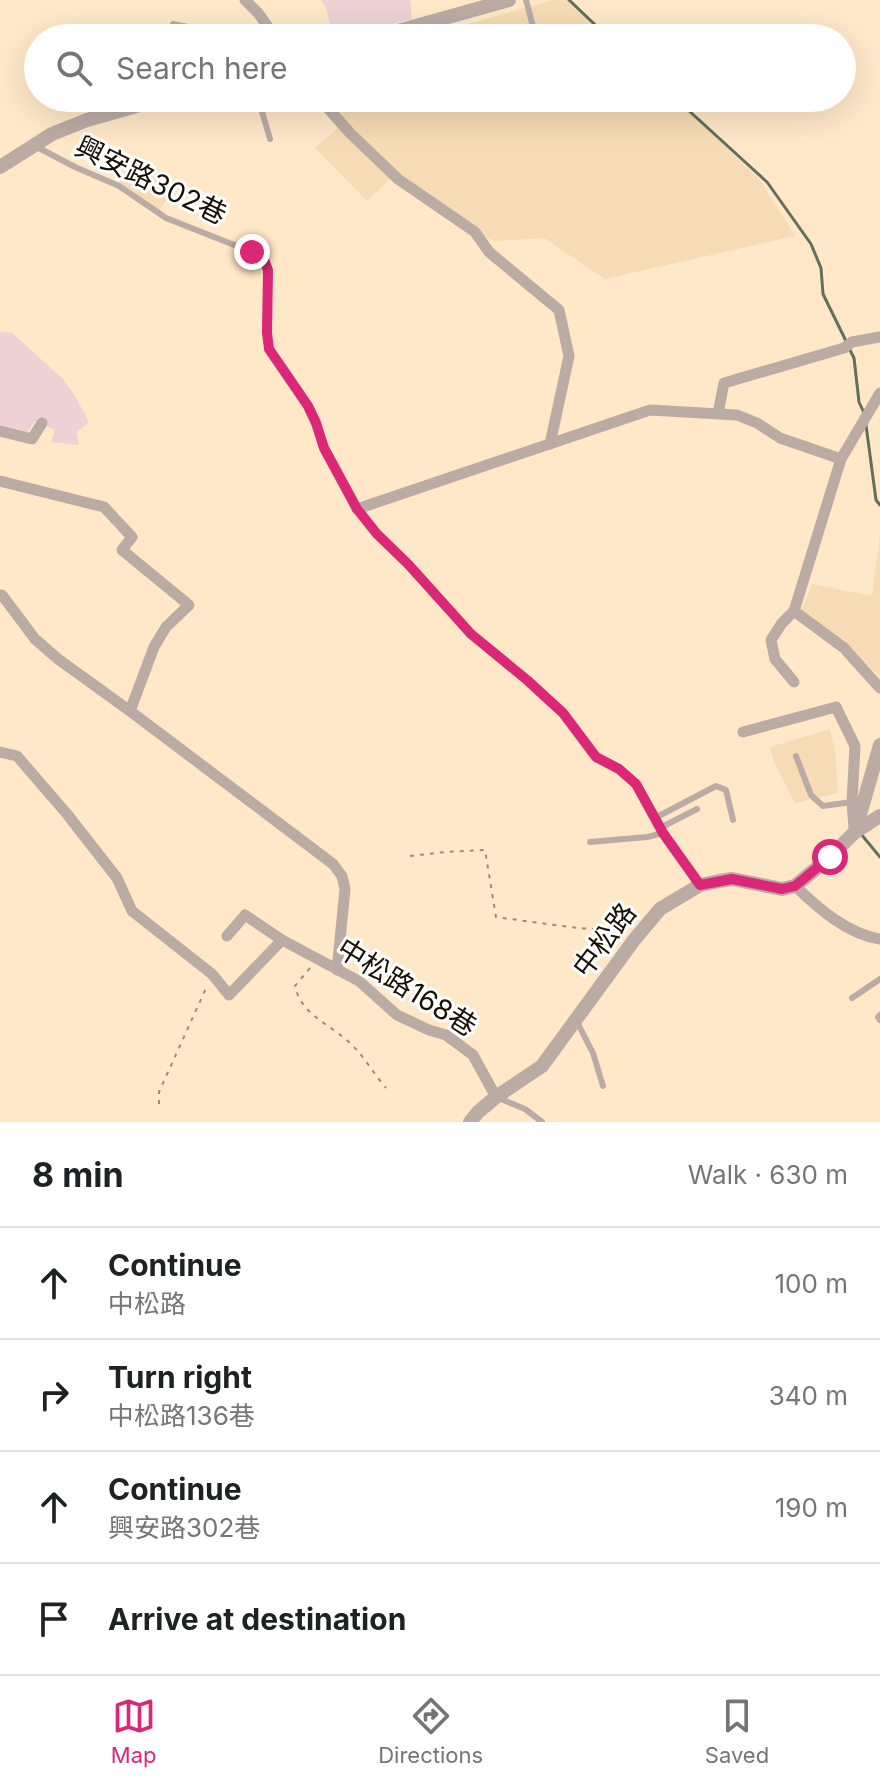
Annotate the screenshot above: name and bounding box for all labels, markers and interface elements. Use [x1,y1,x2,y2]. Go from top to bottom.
search box [24,24,856,112]
icon: search [52,46,96,90]
text: Search here [116,50,288,86]
street label: 興安路302巷 [70,129,232,231]
route end [234,234,270,270]
route start [812,839,848,875]
street label: 中松路 [565,896,643,984]
street label: 中松路168巷 [331,931,483,1043]
text: 8 min [32,1154,124,1195]
text: Walk · 630 m [688,1159,848,1190]
text: Continue [108,1247,242,1283]
icon: ahead [32,1261,76,1305]
text: 100 m [775,1268,848,1299]
text: 中松路 [108,1288,186,1319]
text: Turn right [108,1359,252,1395]
icon: right [32,1373,76,1417]
text: 340 m [769,1380,848,1411]
text: 中松路136巷 [108,1400,255,1431]
text: Continue [108,1471,242,1507]
icon: ahead [32,1485,76,1529]
text: 190 m [775,1492,848,1523]
text: 興安路302巷 [108,1512,260,1543]
icon: arrive [32,1597,76,1641]
text: Arrive at destination [108,1601,406,1637]
tab: Map [111,1694,157,1768]
tab: Directions [378,1694,483,1768]
tab: Saved [705,1694,769,1768]

